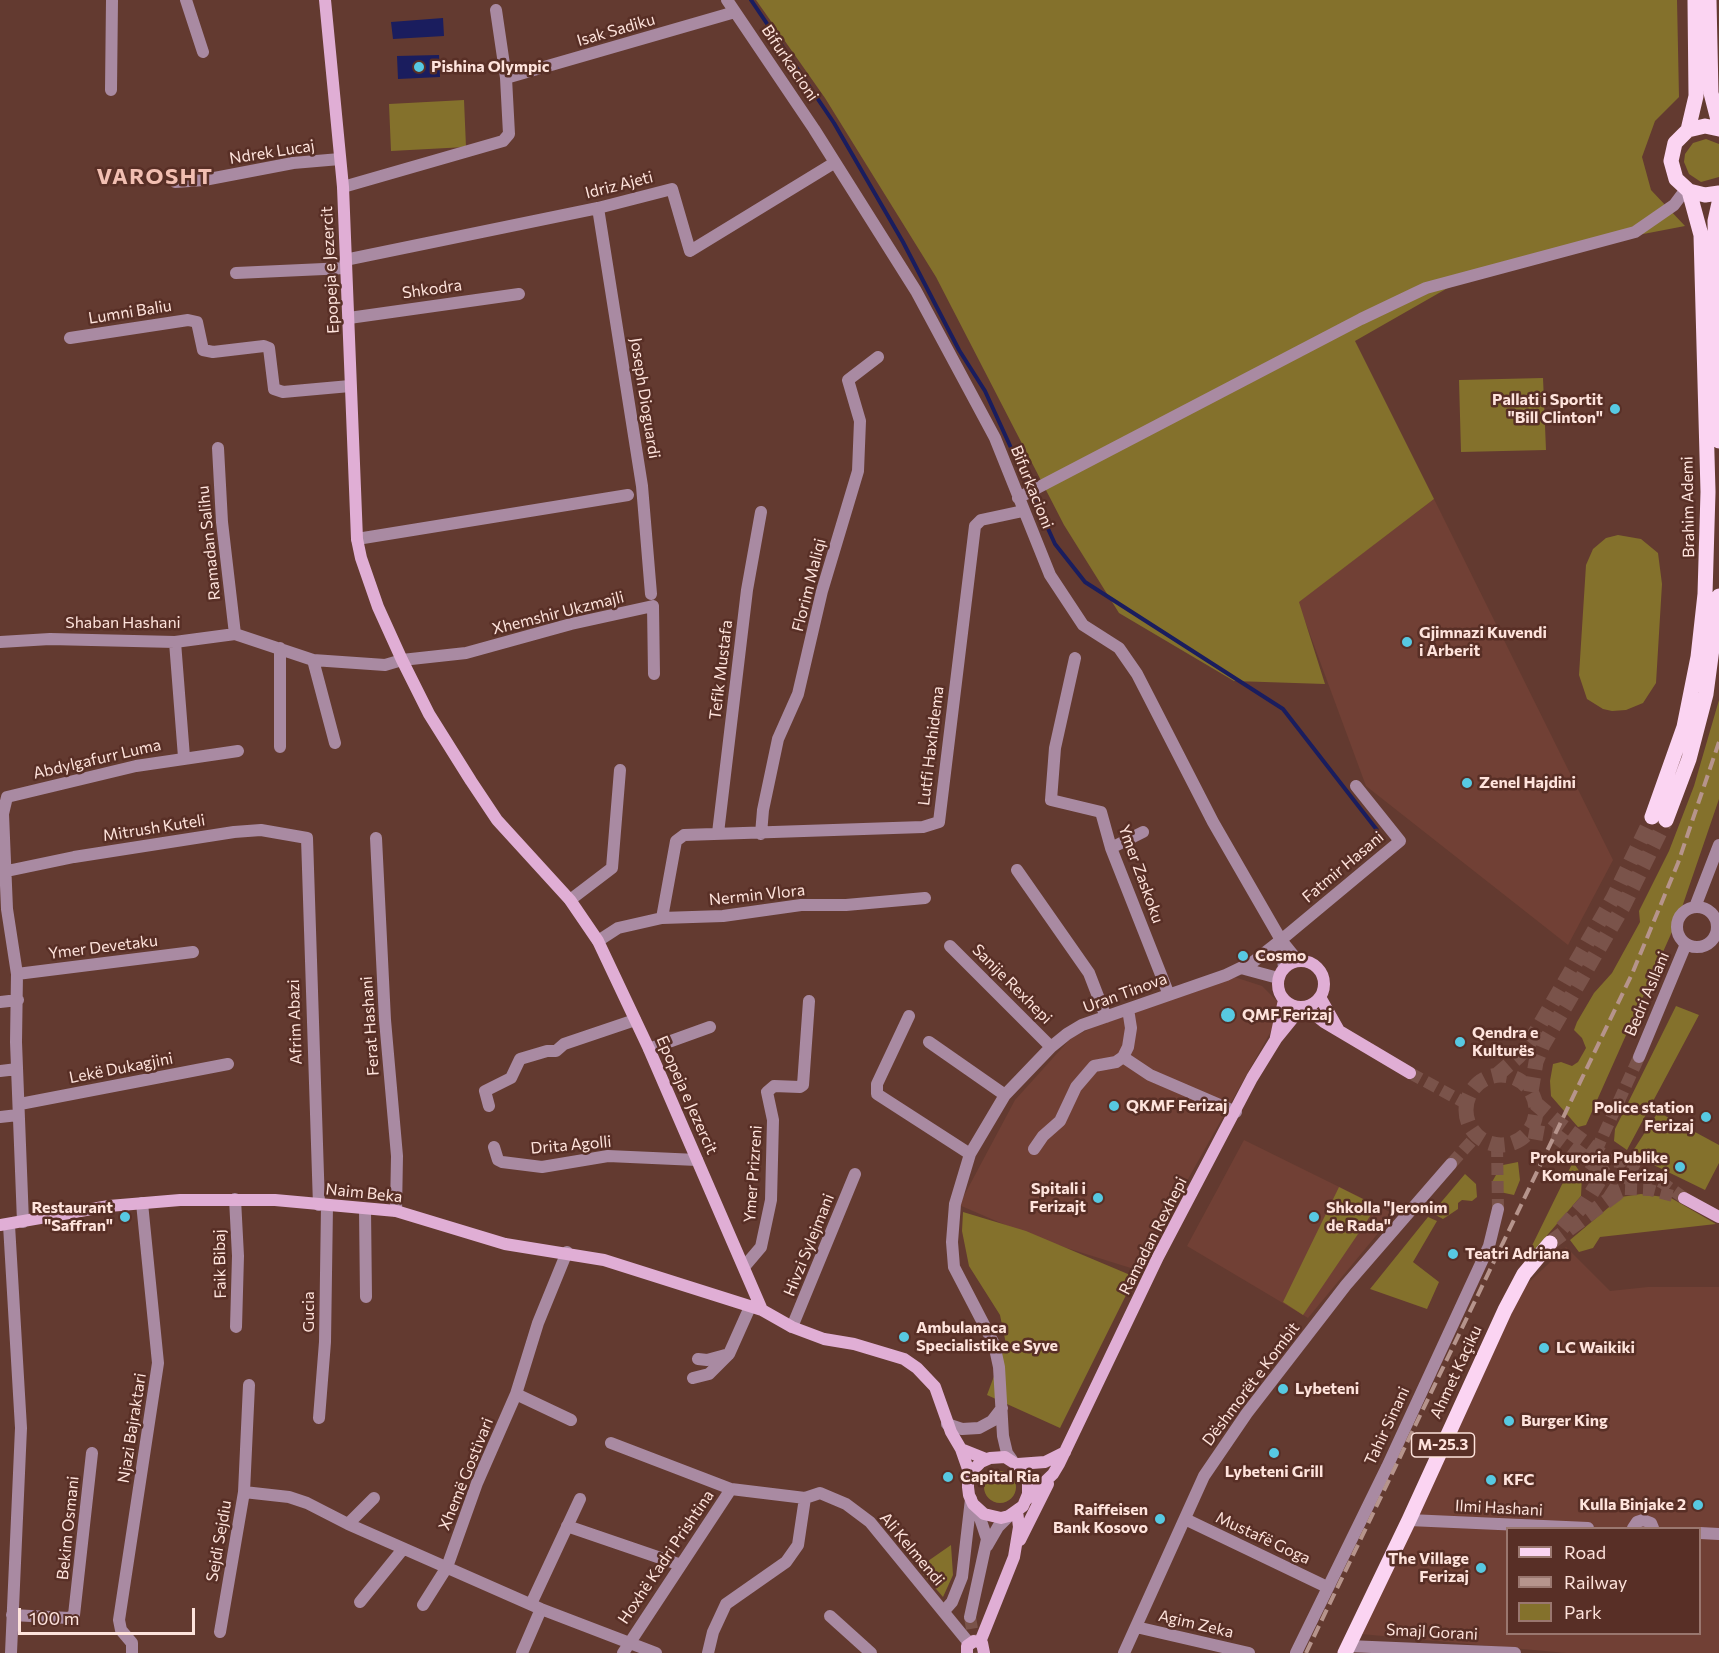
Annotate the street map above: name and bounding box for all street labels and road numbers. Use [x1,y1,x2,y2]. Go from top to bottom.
street label: Isak Sadiku [575,10,657,50]
street label: Bifurkacioni [757,21,823,105]
street label: Ndrek Lucaj [228,136,316,168]
street label: Idriz Ajeti [583,167,655,203]
street label: Epopeja e Jezercit [317,206,343,334]
street label: Shkodra [401,275,463,303]
street label: Lumni Baliu [87,296,173,328]
street label: Joseph Dioguardi [626,336,664,460]
street label: Bifurkacioni [1007,443,1057,531]
street label: Brahim Ademi [1678,456,1698,558]
street label: Ramadan Salihu [193,485,225,601]
street label: Florim Maliqi [788,536,830,634]
street label: Xhemshir Ukzmajli [490,587,626,639]
street label: Shaban Hashani [65,613,181,633]
street label: Tefik Mustafa [705,619,737,721]
street label: Lutfi Haxhidema [914,685,948,807]
street label: Abdylgafurr Luma [31,735,163,783]
street label: Mitrush Kuteli [101,810,207,846]
street label: Ymer Zaskoku [1114,822,1168,926]
street label: Fatmir Hasani [1298,827,1388,907]
street label: Nermin Vlora [708,880,806,910]
street label: Ymer Devetaku [47,931,159,963]
street label: Sanije Rexhepi [968,940,1056,1028]
street label: Bedri Asllani [1621,949,1673,1039]
street label: Uran Tinova [1080,969,1170,1017]
street label: Ferat Hashani [357,975,383,1077]
street label: Afrim Abazi [284,979,306,1065]
street label: Epopeja e Jezercit [652,1033,722,1157]
street label: Lekë Dukagjini [67,1049,175,1087]
street label: Ymer Prizreni [740,1125,766,1223]
street label: Drita Agolli [530,1132,612,1158]
street label: Ramadan Rexhepi [1115,1174,1191,1298]
street label: Naim Beka [325,1179,403,1207]
street label: Hivzi Sylejmani [780,1191,838,1299]
street label: Faik Bibaj [210,1229,230,1299]
street label: Gucia [299,1291,319,1333]
street label: Dëshmorët e Kombit [1198,1318,1304,1450]
street label: Ahmet Kaçiku [1426,1322,1486,1422]
street label: Njazi Bajraktari [114,1372,150,1484]
street label: Tahir Sinani [1360,1384,1414,1468]
street label: Xhemë Gostivari [435,1415,497,1533]
road number: M-25.3 [1412,1433,1474,1457]
street label: Bekim Osmani [53,1475,83,1581]
street label: Hoxhë Kadri Prishtina [614,1486,718,1628]
street label: Ilmi Hashani [1454,1496,1544,1520]
street label: Sejdi Sejdiu [202,1499,236,1583]
street label: Ali Kelmendi [876,1508,948,1590]
street label: Mustafë Goga [1213,1508,1313,1568]
street label: Agim Zeka [1156,1606,1236,1642]
street label: Smajl Gorani [1386,1620,1478,1644]

